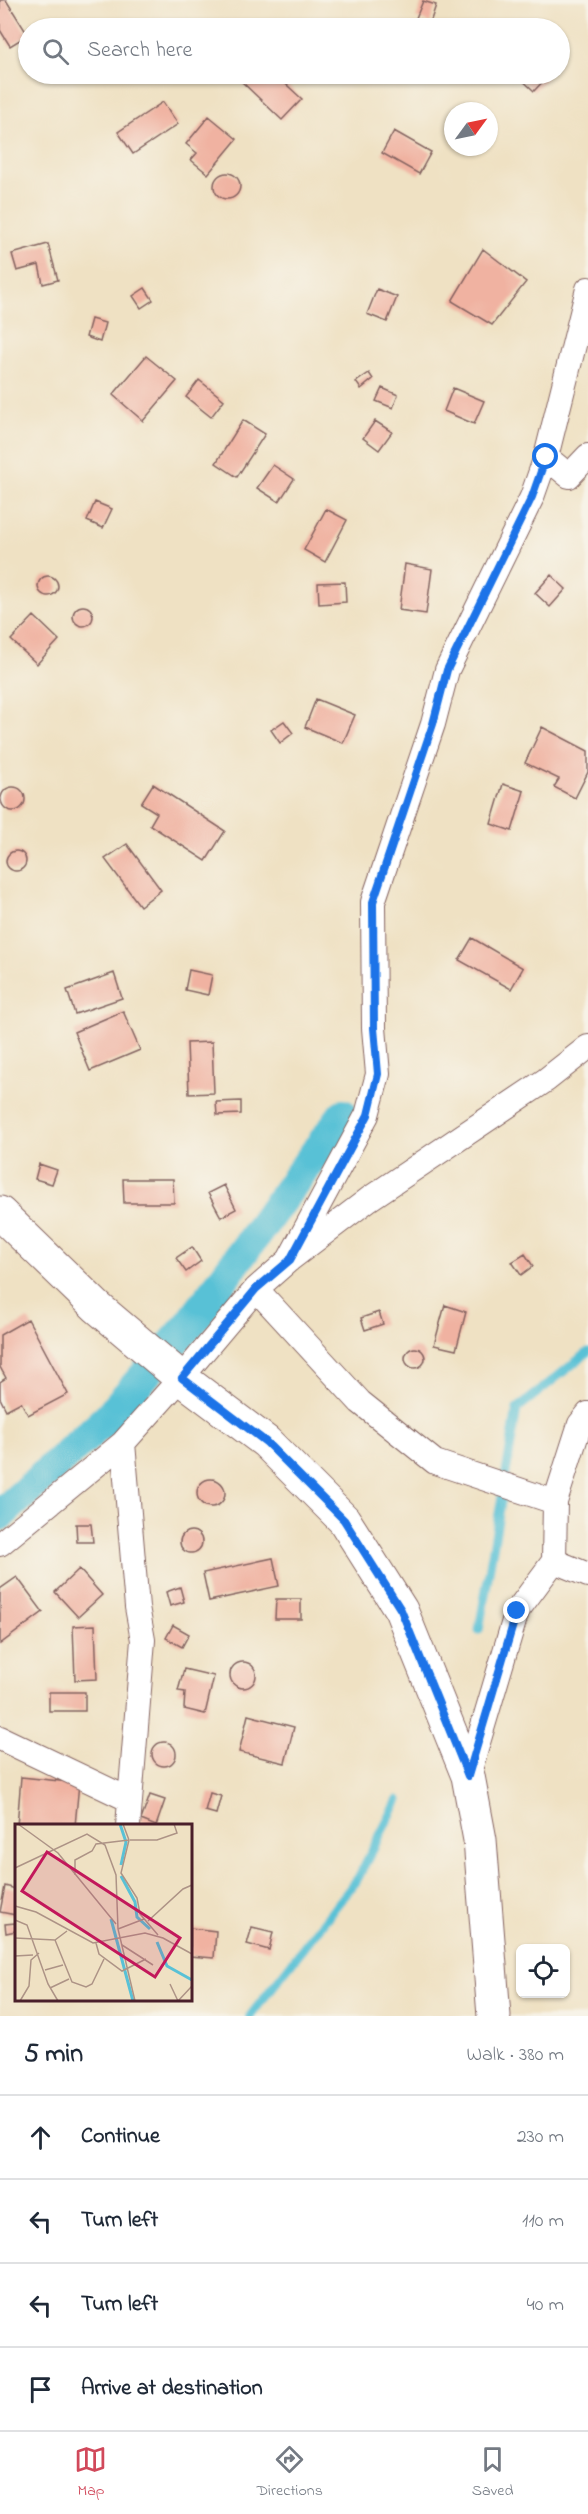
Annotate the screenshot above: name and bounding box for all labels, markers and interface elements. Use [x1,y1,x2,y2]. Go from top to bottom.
search box [18,18,570,84]
icon: search [39,35,72,68]
text: Search here [87,35,192,67]
north arrow [444,102,498,156]
route start [532,443,558,469]
route end [503,1597,529,1623]
inset map [15,1824,192,2001]
map controls [516,1944,570,1998]
button: locate [516,1944,570,1998]
text: 5 min [24,2036,83,2074]
text: Walk · 380 m [466,2041,564,2070]
icon: ahead [24,2121,57,2154]
text: Continue [81,2121,160,2153]
text: 230 m [517,2123,564,2152]
icon: left [24,2205,57,2238]
text: Turn left [81,2205,158,2237]
text: 110 m [522,2207,564,2236]
icon: left [24,2289,57,2322]
text: Turn left [81,2289,158,2321]
text: 40 m [527,2291,564,2320]
icon: arrive [24,2373,57,2406]
text: Arrive at destination [81,2373,263,2405]
tab: Map [74,2443,107,2503]
tab: Directions [256,2443,323,2503]
tab: Saved [472,2443,514,2503]

